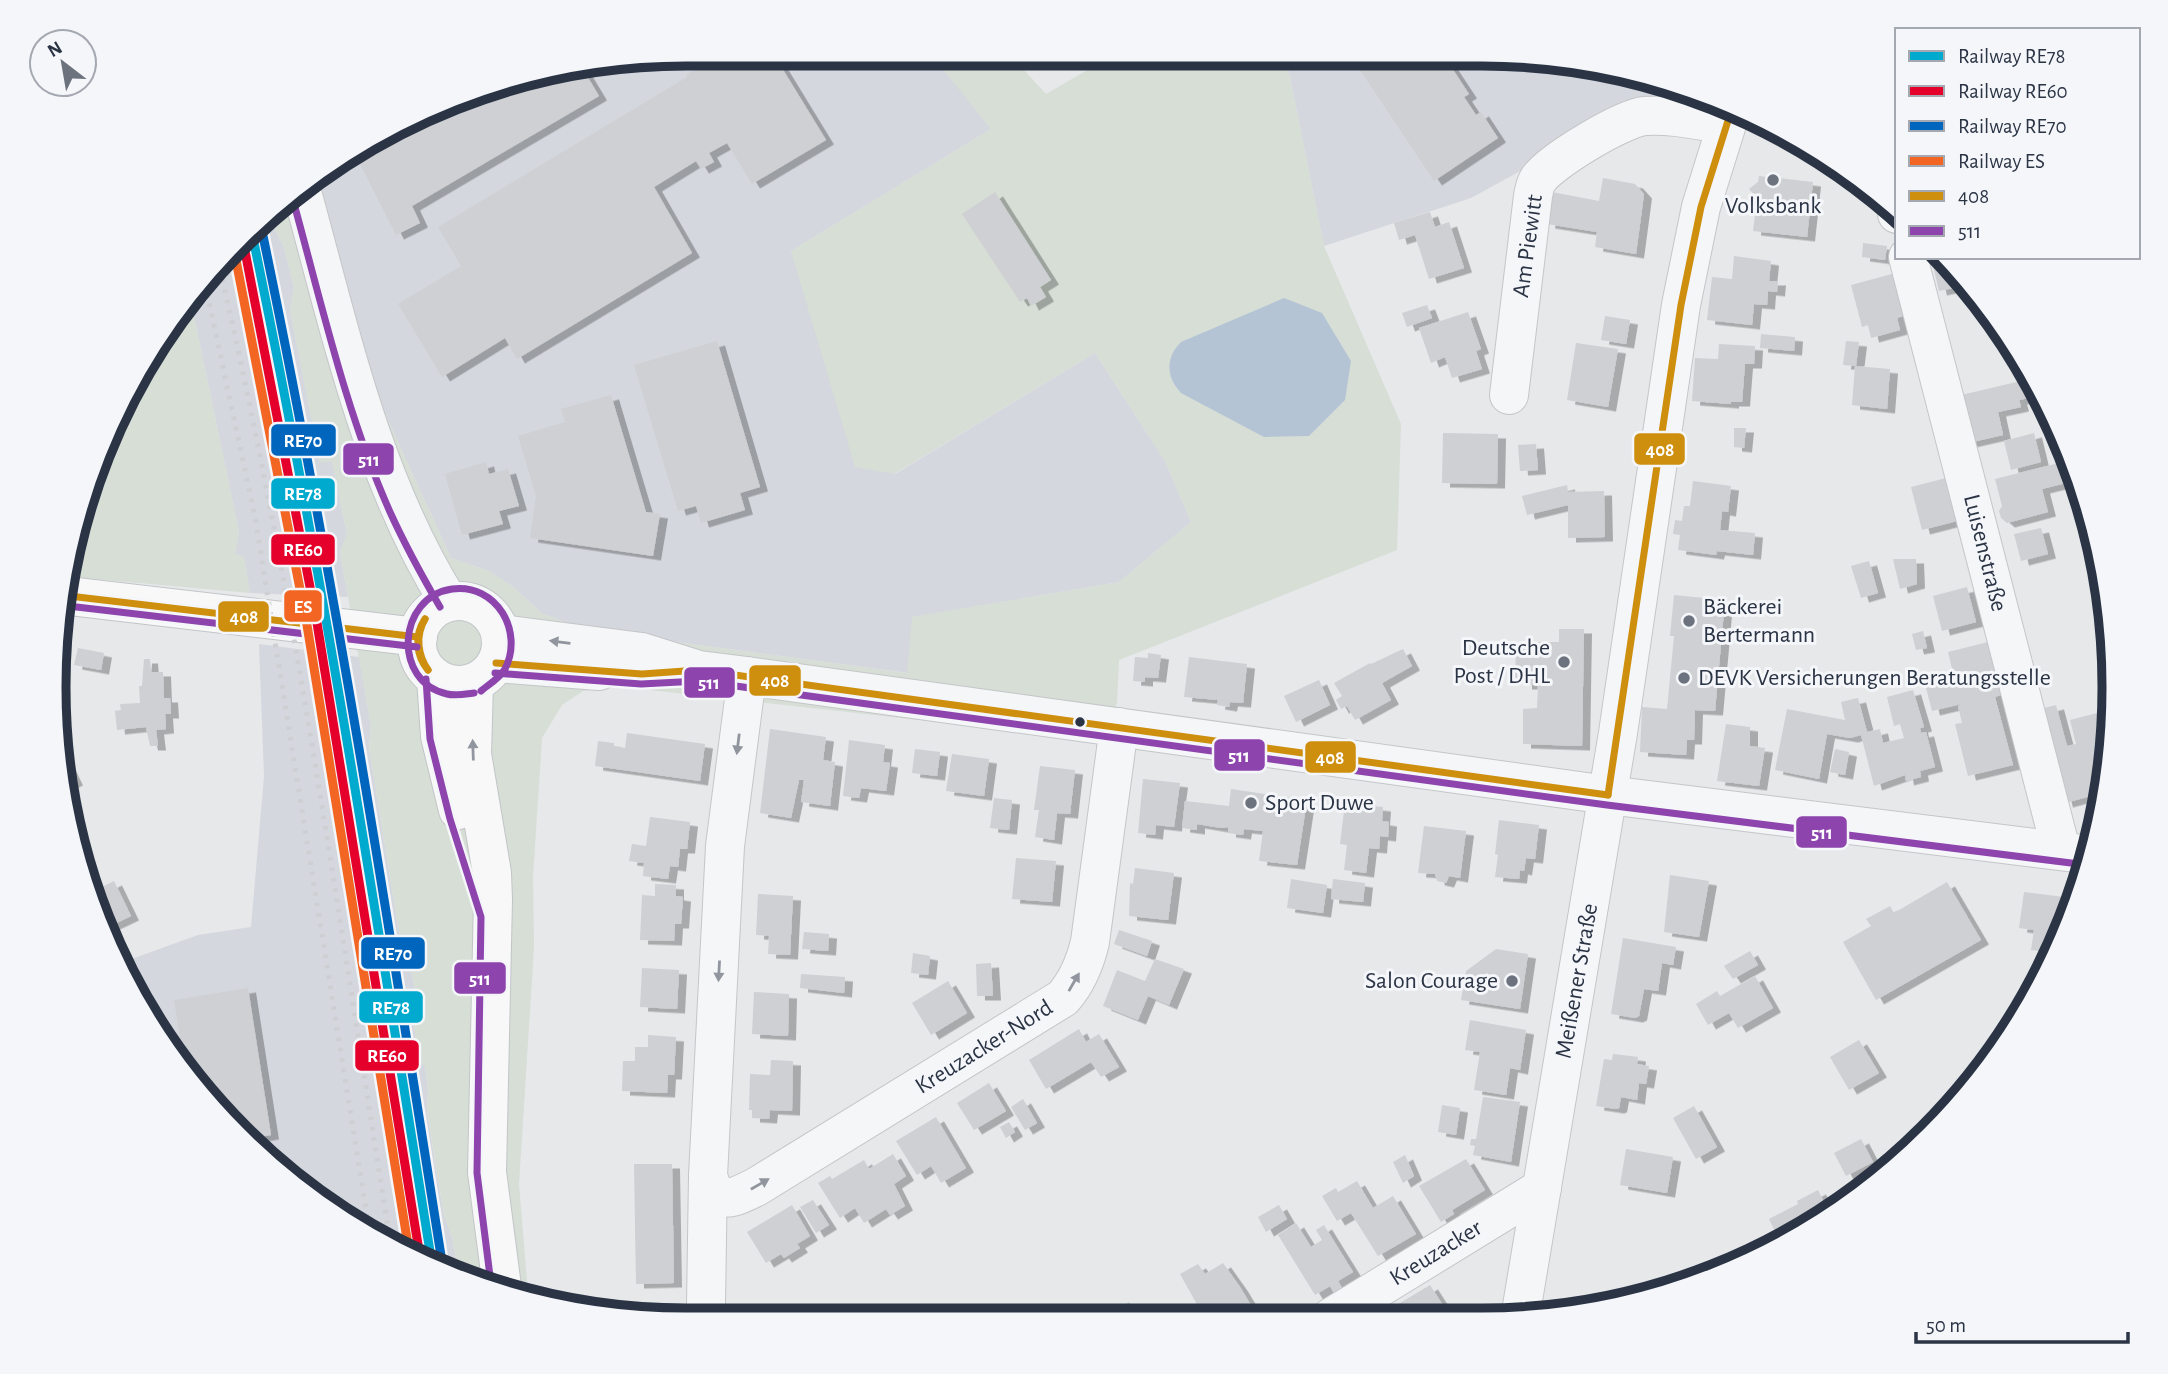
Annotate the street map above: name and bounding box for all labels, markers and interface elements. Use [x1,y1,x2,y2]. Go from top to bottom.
north arrow [28,28,98,98]
legend [1895,28,2140,259]
text: N [44,38,66,61]
text: Railway RE78 [1958,46,2065,67]
text: Railway RE60 [1958,81,2068,102]
text: Railway RE70 [1958,116,2067,137]
text: Railway ES [1958,151,2045,172]
marker: Volksbank [1765,172,1781,188]
text: 408 [1958,186,1989,207]
street label: Am Piewitt [1509,193,1547,299]
place label: Volksbank [1725,194,1821,218]
text: 511 [1958,221,1981,242]
line badge: RE70 [270,423,337,457]
text: RE70 [284,432,323,451]
line badge: 408 [1633,432,1686,466]
text: 408 [1646,441,1674,460]
line badge: 511 [342,442,395,476]
text: 511 [358,451,380,470]
line badge: RE78 [270,477,336,510]
text: RE78 [284,485,322,504]
street label: Luisenstraße [1959,492,2011,614]
line badge: RE60 [270,533,336,566]
text: RE60 [283,541,323,560]
line badge: ES [283,589,323,623]
place label: Bäckerei Bertermann [1703,595,1815,647]
text: ES [293,598,313,617]
line badge: 408 [217,600,270,633]
text: 408 [230,608,258,627]
marker: Bäckerei Bertermann [1681,613,1697,629]
one-way arrow [549,636,571,647]
place label: Deutsche Post / DHL [1453,636,1550,688]
marker: Deutsche Post / DHL [1556,654,1572,670]
line badge: 408 [748,664,802,697]
line badge: 511 [683,666,736,699]
place label: DEVK Versicherungen Beratungsstelle [1698,666,2051,690]
marker: DEVK Versicherungen Beratungsstelle [1676,670,1692,686]
text: 408 [761,672,789,691]
text: 511 [698,674,720,693]
unlabelled marker [1073,715,1087,729]
one-way arrow [733,733,744,755]
line badge: 511 [1213,738,1266,772]
one-way arrow [468,739,479,761]
line badge: 408 [1304,740,1357,774]
text: 511 [1228,747,1250,766]
text: 408 [1316,749,1344,768]
place label: Sport Duwe [1265,791,1374,815]
marker: Sport Duwe [1243,795,1259,811]
line badge: 511 [1795,815,1848,849]
text: 511 [1811,824,1833,843]
street label: Meißener Straße [1552,902,1602,1060]
line badge: RE70 [360,936,426,970]
text: RE70 [374,945,413,964]
one-way arrow [713,960,724,982]
line badge: 511 [453,961,507,995]
place label: Salon Courage [1365,969,1498,993]
text: 511 [469,970,491,989]
one-way arrow [1068,973,1080,992]
marker: Salon Courage [1504,973,1520,989]
line badge: RE78 [358,990,424,1024]
street label: Kreuzacker-Nord [911,995,1057,1099]
text: RE78 [372,999,410,1018]
line badge: RE60 [354,1039,420,1072]
text: RE60 [367,1047,407,1066]
one-way arrow [751,1178,770,1190]
street label: Kreuzacker [1386,1215,1486,1291]
scale bar [1916,1300,2128,1344]
text: 50 m [1926,1315,1966,1336]

